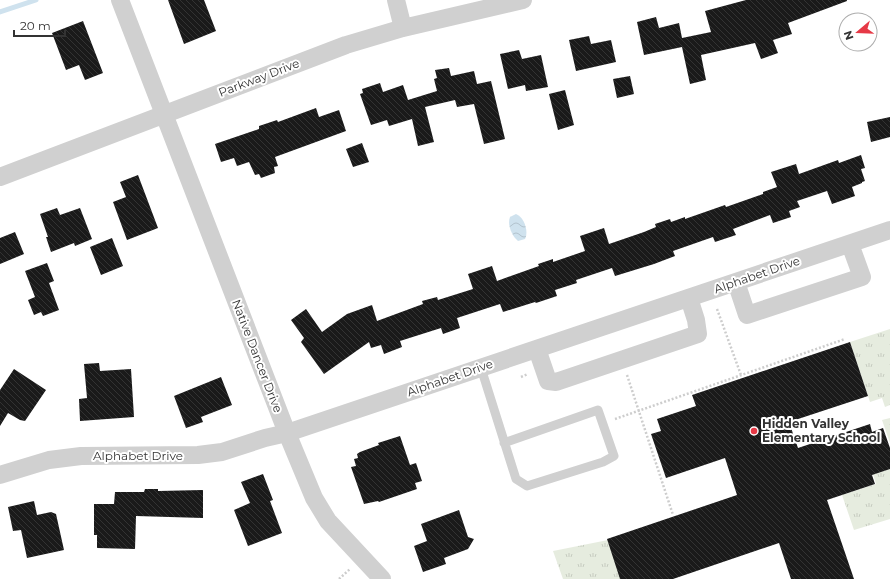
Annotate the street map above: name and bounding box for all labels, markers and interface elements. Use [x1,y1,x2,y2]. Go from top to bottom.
scale bar [14,12,65,38]
north arrow [838,12,878,52]
text: 20 m [20,18,51,33]
text: N [840,29,857,42]
street label: Parkway Drive [216,55,301,100]
street label: Alphabet Drive [712,253,802,296]
street label: Native Dancer Drive [229,297,286,415]
street label: Alphabet Drive [405,356,495,399]
place label: Hidden Valley Elementary School [762,416,880,445]
marker: Hidden Valley Elementary School [749,426,759,436]
street label: Alphabet Drive [93,448,183,463]

